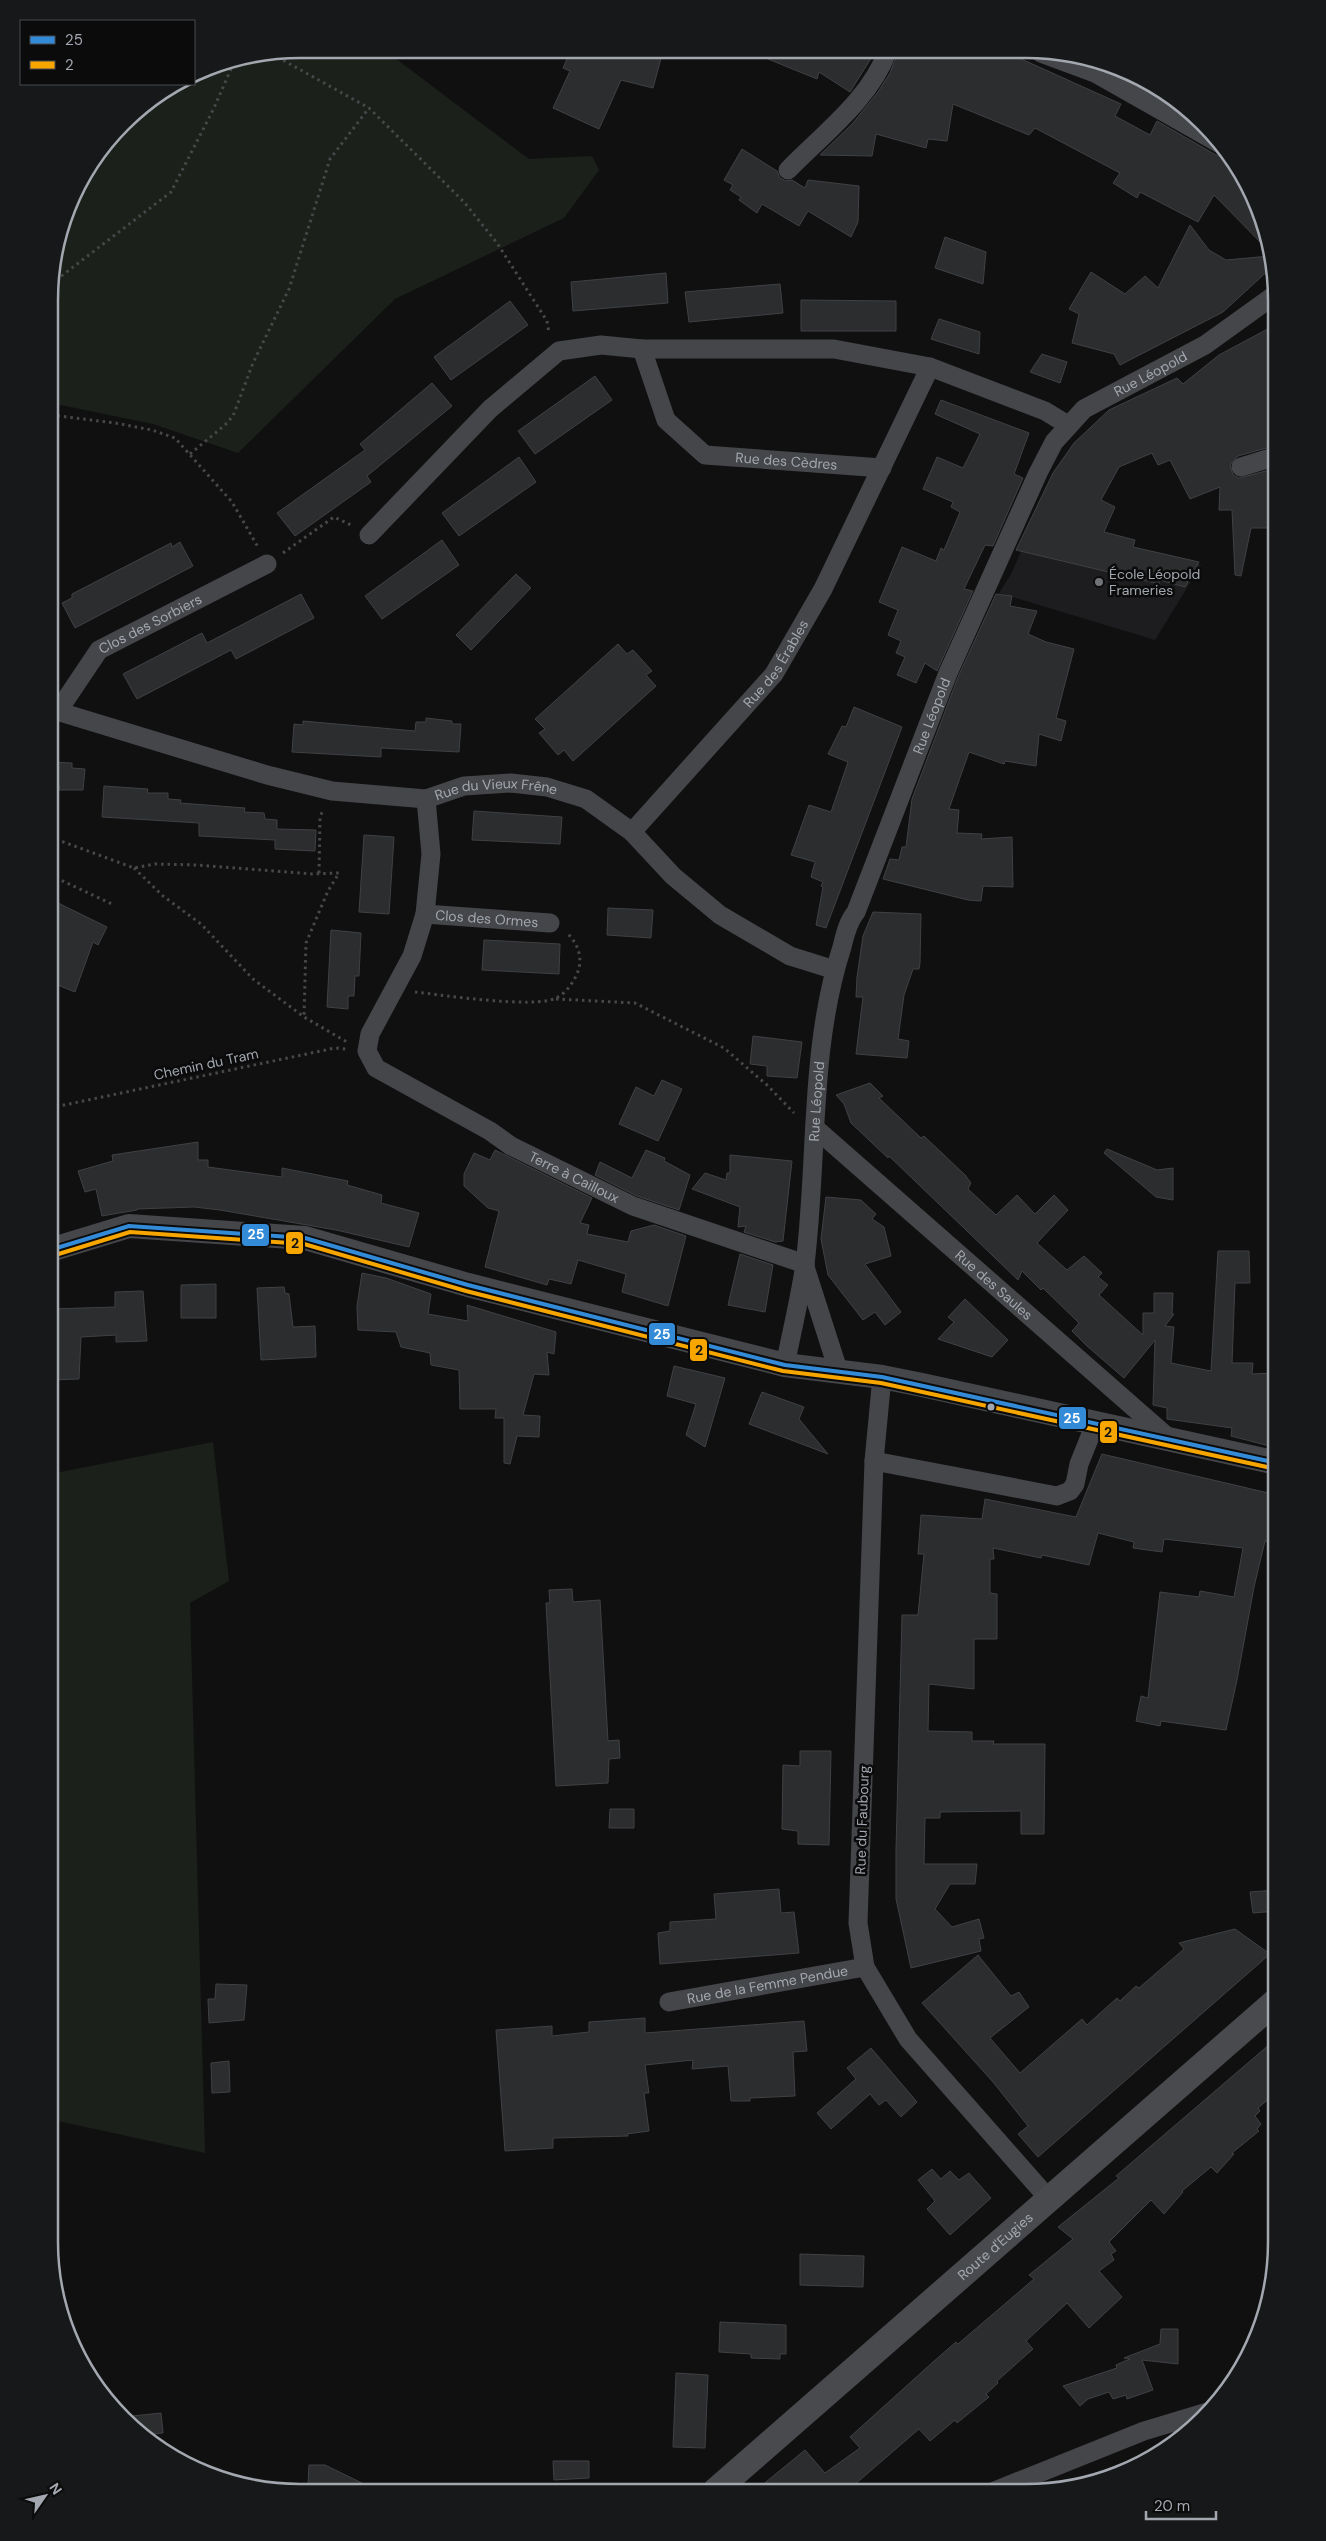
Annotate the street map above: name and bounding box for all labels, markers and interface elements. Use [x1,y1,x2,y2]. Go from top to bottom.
legend [20,20,195,85]
text: 25 [65,30,83,50]
text: 2 [65,55,74,75]
street label: Rue Léopold [1111,347,1190,401]
street label: Rue des Cèdres [735,448,838,474]
place label: École Léopold Frameries [1109,565,1200,599]
marker: École Léopold Frameries [1093,576,1105,588]
street label: Clos des Sorbiers [95,590,205,658]
street label: Rue des Érables [739,617,812,711]
street label: Rue Léopold [909,675,954,757]
street label: Rue du Vieux Frêne [432,774,560,804]
street label: Clos des Ormes [435,906,539,931]
street label: Chemin du Tram [152,1044,260,1084]
street label: Rue Léopold [805,1060,828,1142]
street label: Terre à Cailloux [526,1147,622,1207]
line badge: 25 [241,1223,270,1247]
text: 25 [248,1225,264,1243]
line badge: 2 [285,1231,304,1255]
text: 2 [291,1234,299,1252]
street label: Rue des Saules [951,1246,1037,1324]
line badge: 25 [648,1322,676,1346]
text: 25 [654,1325,670,1343]
line badge: 2 [689,1338,708,1362]
text: 2 [695,1341,703,1359]
unlabelled marker [986,1402,996,1412]
line badge: 25 [1058,1406,1087,1430]
text: 25 [1064,1409,1080,1427]
line badge: 2 [1099,1420,1118,1444]
text: 2 [1104,1423,1112,1441]
street label: Rue du Faubourg [851,1765,873,1875]
street label: Rue de la Femme Pendue [685,1961,849,2008]
street label: Route d'Eugies [954,2208,1037,2284]
north arrow [20,2471,70,2521]
text: N [45,2479,66,2498]
scale bar [1146,2488,1216,2520]
text: 20 m [1154,2496,1190,2516]

